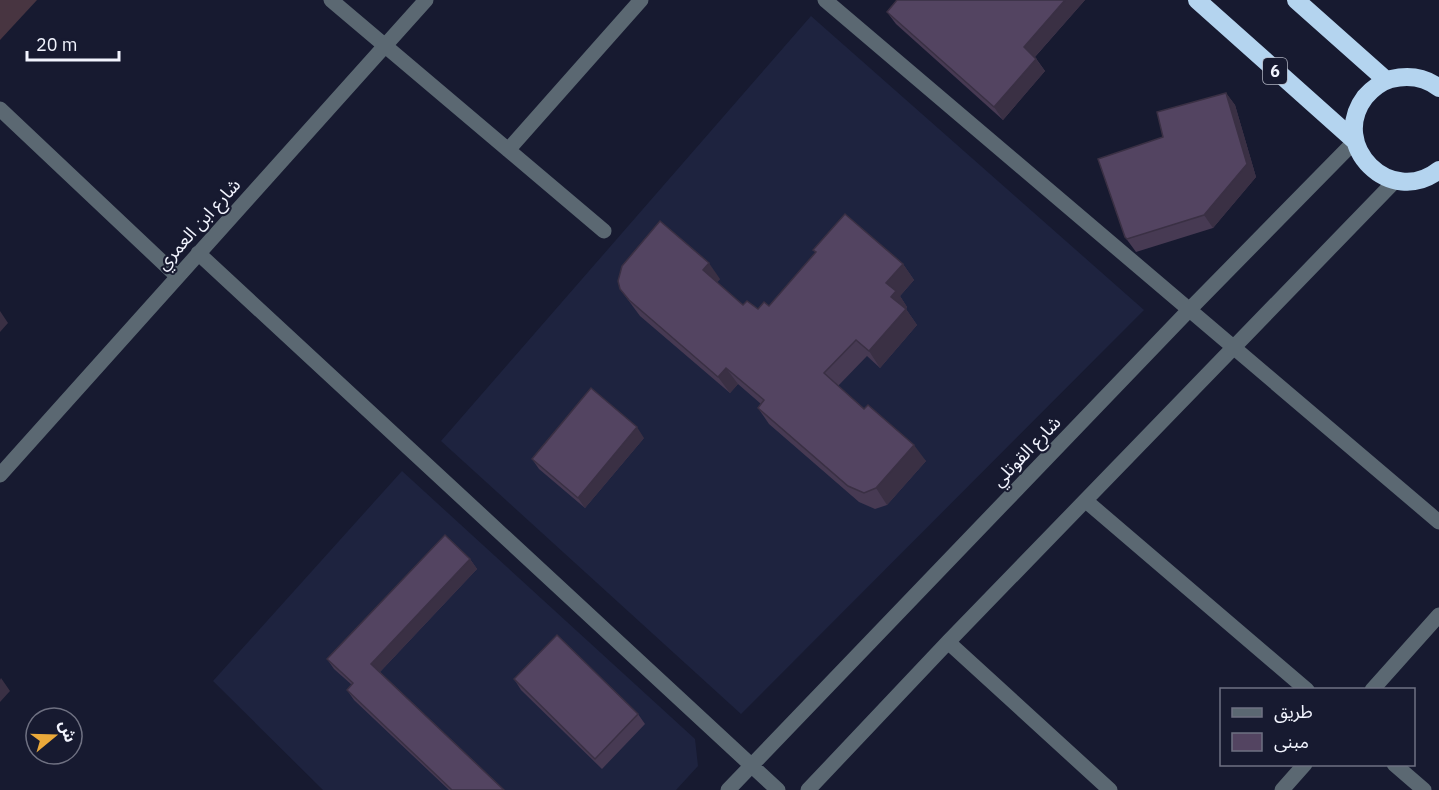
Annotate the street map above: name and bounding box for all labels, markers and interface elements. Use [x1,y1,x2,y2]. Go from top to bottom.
scale bar [27,24,118,62]
text: 20 m [36,33,78,56]
road number: 6 [1263,58,1287,84]
street label: شارع ابن العمري [151,173,247,277]
street label: شارع القوتلي [987,411,1068,493]
legend [1220,688,1415,766]
text: طريق [1274,700,1313,723]
north arrow [24,706,84,766]
text: ش [55,717,81,745]
text: مبنى [1274,730,1309,753]

